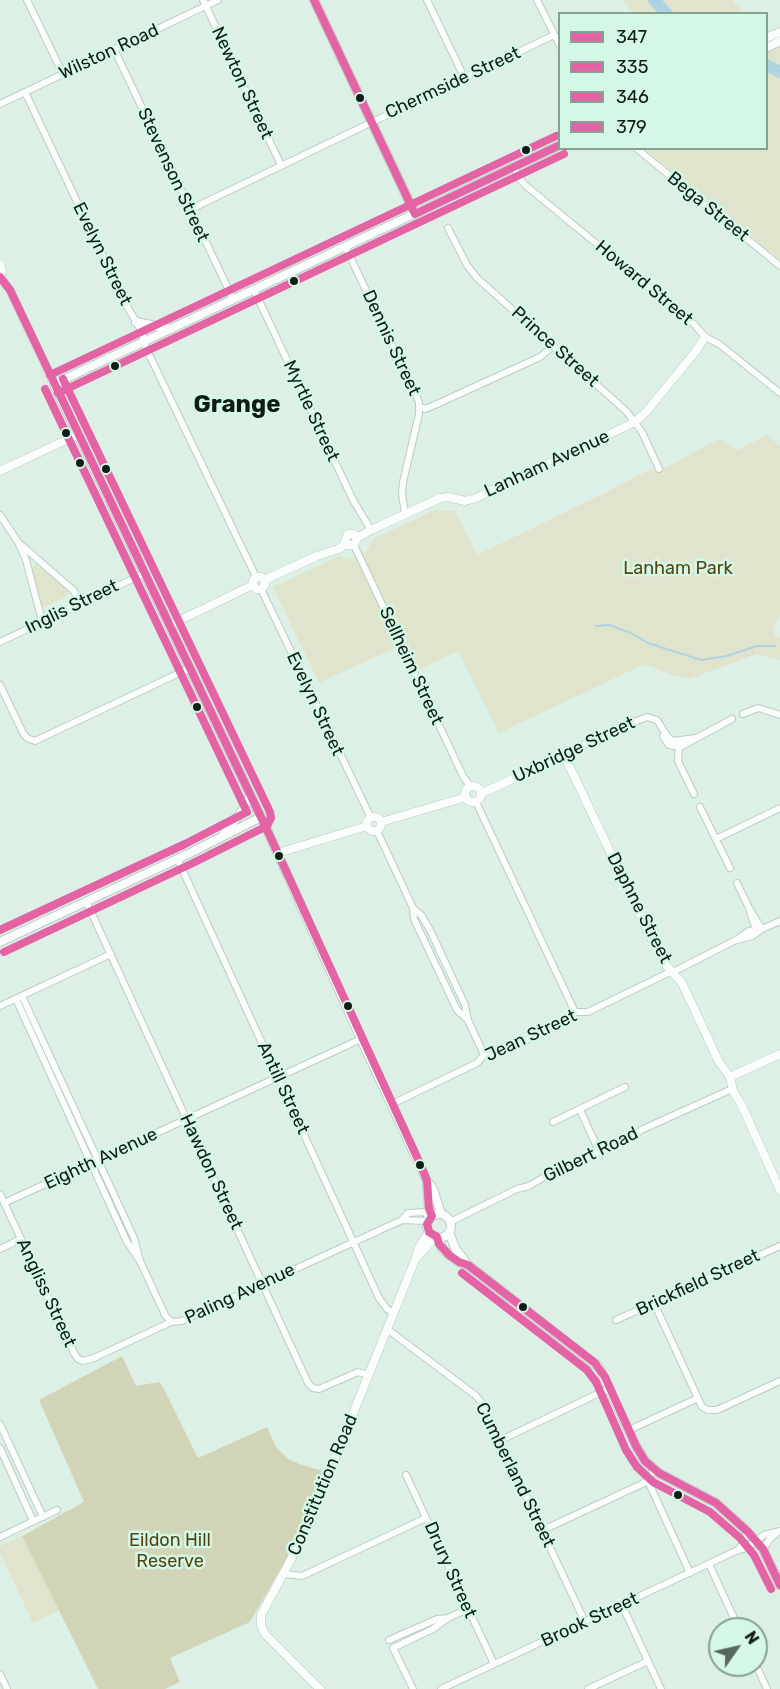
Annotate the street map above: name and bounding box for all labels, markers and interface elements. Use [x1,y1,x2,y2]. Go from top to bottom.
legend [558,12,768,150]
street label: Wilston Road [56,19,162,85]
street label: Newton Street [207,23,277,143]
text: 347 [616,26,647,48]
street label: Chermside Street [382,42,524,124]
text: 335 [616,56,648,78]
text: 346 [616,86,649,108]
unlabelled marker [354,92,366,104]
street label: Stevenson Street [132,105,214,245]
text: 379 [616,116,647,138]
unlabelled marker [520,144,532,156]
street label: Bega Street [663,167,753,247]
street label: Evelyn Street [68,199,136,309]
street label: Howard Street [591,236,697,330]
unlabelled marker [288,275,300,287]
street label: Dennis Street [357,287,425,399]
street label: Prince Street [507,302,603,392]
street label: Myrtle Street [278,357,344,465]
unlabelled marker [109,360,121,372]
district label: Grange [193,391,281,419]
street label: Lanham Avenue [481,426,613,502]
unlabelled marker [60,427,72,439]
unlabelled marker [74,457,86,469]
unlabelled marker [100,463,112,475]
park label: Lanham Park [623,558,733,580]
street label: Inglis Street [22,575,122,639]
street label: Sellheim Street [374,603,448,729]
street label: Evelyn Street [282,649,348,759]
unlabelled marker [191,701,203,713]
street label: Uxbridge Street [510,712,638,788]
street label: Daphne Street [602,849,676,967]
unlabelled marker [273,850,285,862]
unlabelled marker [342,1000,354,1012]
street label: Jean Street [482,1005,580,1067]
street label: Antill Street [252,1038,314,1138]
street label: Hawdon Street [175,1111,247,1233]
street label: Eighth Avenue [41,1123,161,1195]
street label: Gilbert Road [540,1123,642,1187]
unlabelled marker [414,1159,426,1171]
street label: Angliss Street [11,1235,81,1351]
street label: Brickfield Street [633,1245,763,1321]
street label: Paling Avenue [181,1259,299,1329]
unlabelled marker [517,1301,529,1313]
street label: Cumberland Street [470,1399,560,1551]
street label: Constitution Road [283,1411,363,1559]
unlabelled marker [672,1489,684,1501]
street label: Drury Street [419,1518,481,1622]
park label: Eildon Hill Reserve [129,1530,211,1572]
street label: Brook Street [538,1588,642,1652]
north arrow [708,1617,768,1677]
text: N [741,1628,763,1648]

